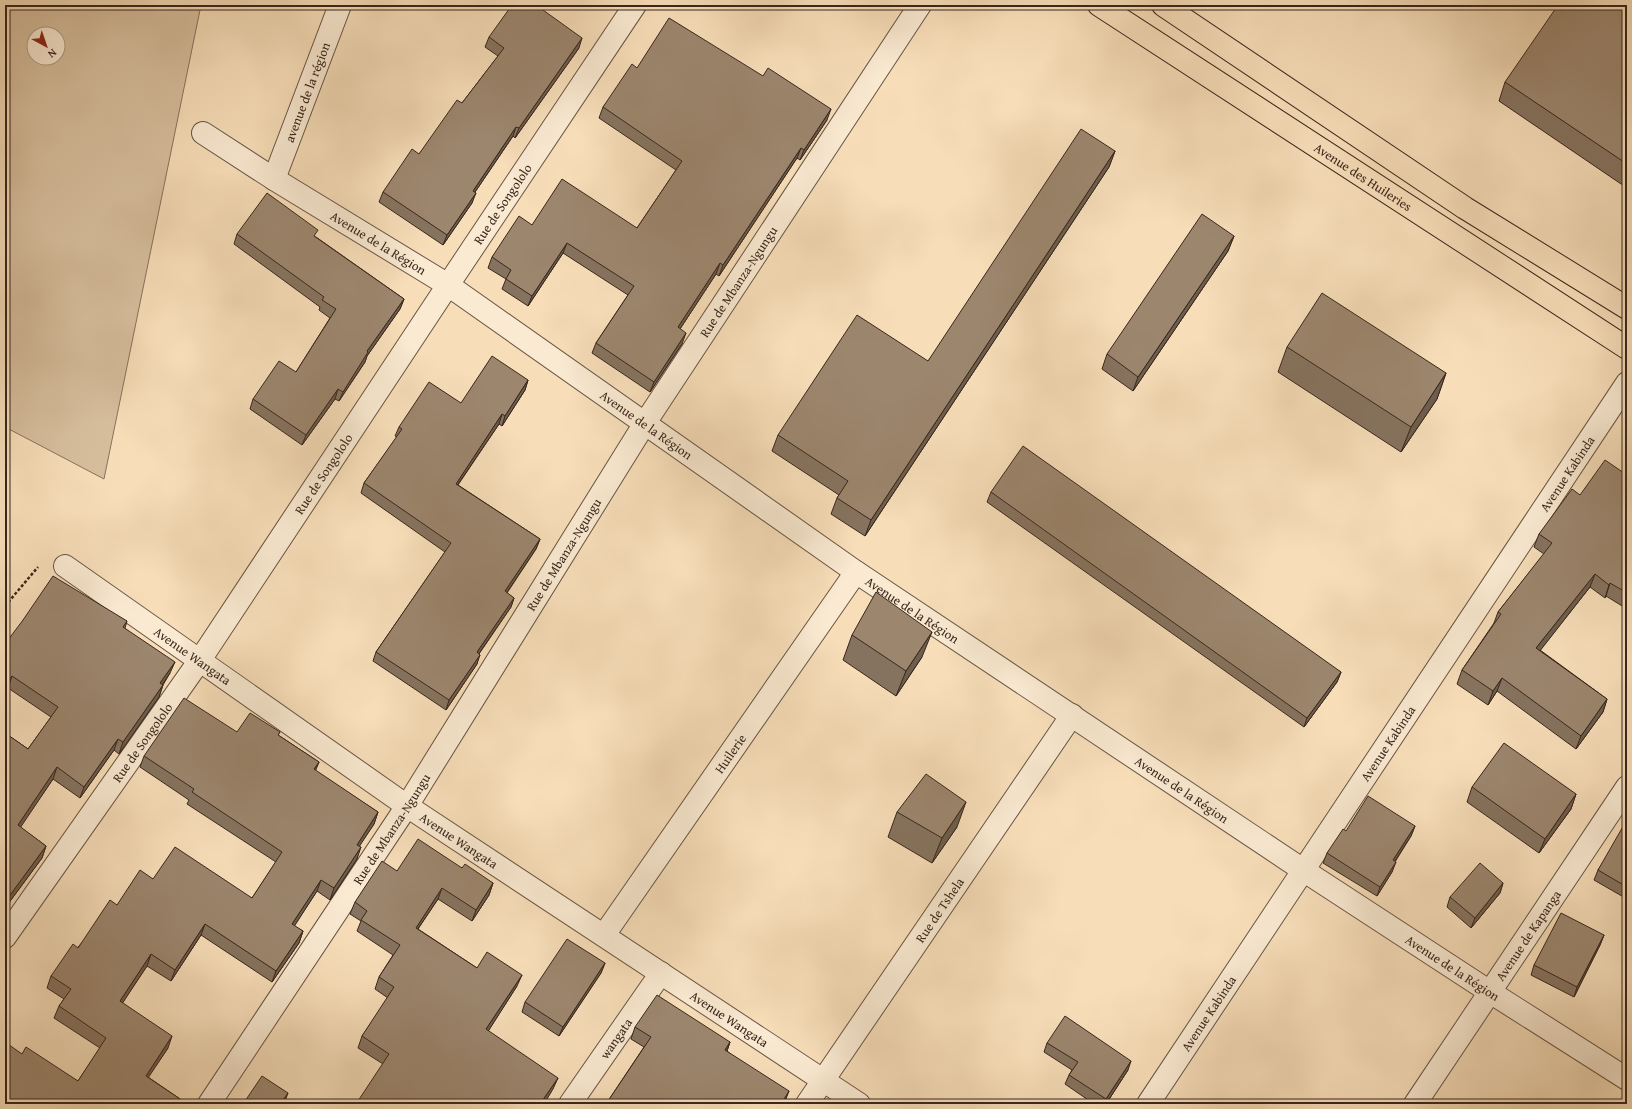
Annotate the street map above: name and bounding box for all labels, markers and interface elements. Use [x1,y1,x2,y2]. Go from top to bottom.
north arrow [26,26,66,66]
street label: avenue de la région [279,39,335,145]
text: N [44,45,60,63]
street label: Avenue des Huileries [1310,138,1416,215]
street label: Rue de Songololo [468,159,536,248]
street label: Avenue de la Région [327,206,431,280]
street label: Rue de Mbanza-Ngungu [695,222,782,341]
street label: Avenue de la Région [596,385,697,464]
street label: Rue de Songololo [289,429,357,518]
street label: Avenue Kabinda [1535,431,1600,515]
street label: Rue de Mbanza-Ngungu [521,494,606,614]
street label: Avenue de la Région [862,571,964,648]
street label: Avenue Wangata [150,622,236,690]
street label: Rue de Songololo [107,698,177,786]
street label: Avenue Kabinda [1355,701,1420,785]
street label: Huilerie [710,730,750,777]
street label: Avenue de la Région [1131,751,1233,828]
street label: Rue de Mbanza-Ngungu [348,770,435,888]
street label: Avenue Wangata [416,807,503,873]
street label: Rue de Tshela [910,873,969,946]
street label: Avenue de Kapanga [1491,885,1566,985]
street label: Avenue de la Région [1402,930,1504,1006]
street label: Avenue Kabinda [1176,971,1241,1055]
street label: Avenue Wangata [687,986,773,1052]
street label: wangata [595,1013,637,1063]

